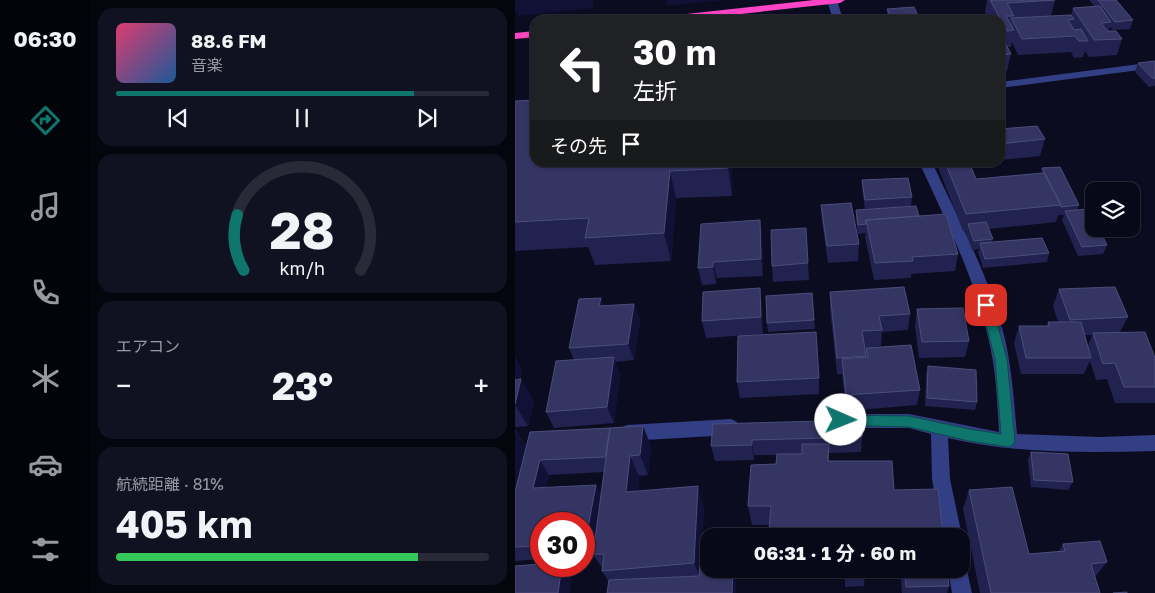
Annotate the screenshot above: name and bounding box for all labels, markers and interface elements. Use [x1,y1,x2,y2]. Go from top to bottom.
text: 06:30 [13,25,77,52]
text: 88.6 FM [191,29,266,52]
text: 30 m [633,31,716,73]
icon: left [550,35,615,100]
text: 音楽 [191,55,223,75]
text: 左折 [633,77,677,104]
icon: directions [28,103,63,138]
icon: previous [164,104,192,132]
icon: pause [288,104,316,132]
icon: next [413,104,441,132]
icon: arrive [617,130,645,158]
text: その先 [550,134,607,157]
map controls [1085,182,1140,237]
button: layers [1085,182,1140,237]
icon: music [28,189,63,224]
text: 28 [270,198,335,260]
text: km/h [280,257,325,279]
icon: phone [28,275,63,310]
pin [965,284,1007,326]
icon: arrive [972,291,1000,319]
text: エアコン [116,336,180,356]
icon: climate [28,361,63,396]
text: 23° [272,363,333,408]
text: − [116,369,131,402]
text: + [474,369,489,402]
position arrow [814,393,866,445]
icon: car [28,447,63,482]
text: 航続距離 · 81% [116,474,224,494]
text: 405 km [116,501,252,546]
speed limit sign: 30 [530,512,595,577]
icon: filters [28,532,63,567]
text: 06:31 · 1 分 · 60 m [754,541,916,564]

